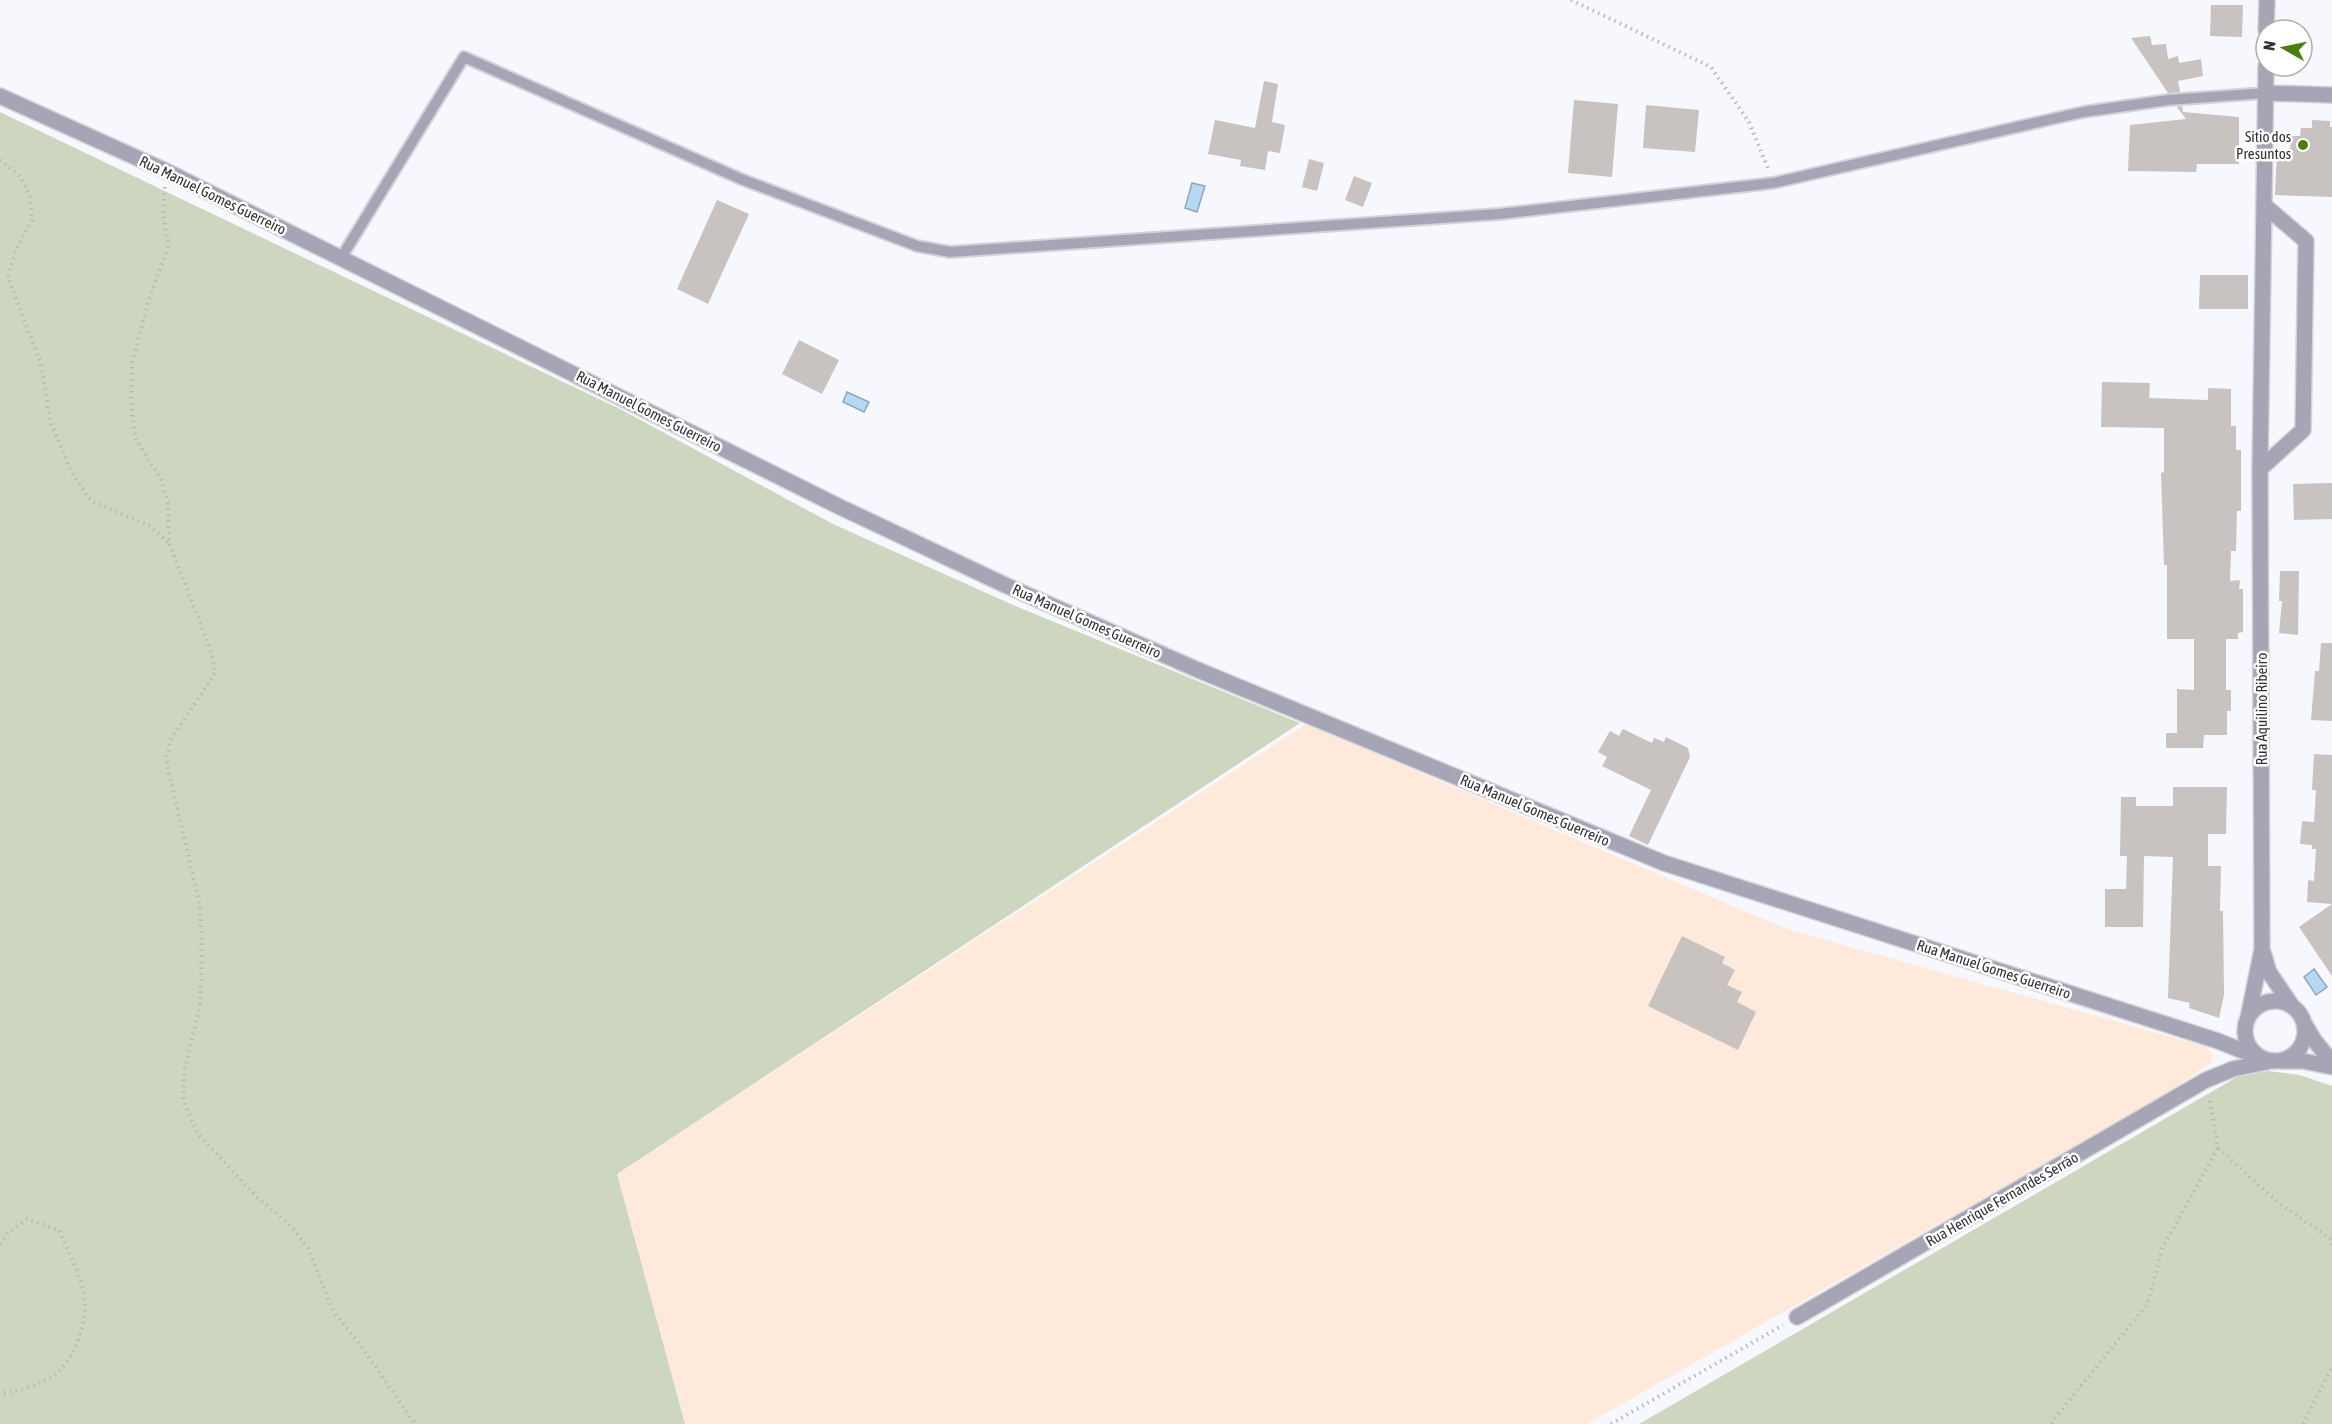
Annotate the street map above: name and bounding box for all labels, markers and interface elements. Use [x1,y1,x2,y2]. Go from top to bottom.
north arrow [2254,18,2314,78]
text: N [2260,40,2279,52]
place label: Sitio dos Presuntos [2236,128,2291,162]
marker: Sitio dos Presuntos [2296,138,2310,152]
street label: Rua Manuel Gomes Guerreiro [137,152,289,238]
street label: Rua Manuel Gomes Guerreiro [574,367,724,455]
street label: Rua Manuel Gomes Guerreiro [1010,581,1164,661]
street label: Rua Aquilino Ribeiro [2253,653,2270,765]
street label: Rua Manuel Gomes Guerreiro [1458,771,1612,849]
street label: Rua Manuel Gomes Guerreiro [1915,936,2073,1002]
street label: Rua Henrique Fernandes Serrão [1923,1148,2081,1250]

